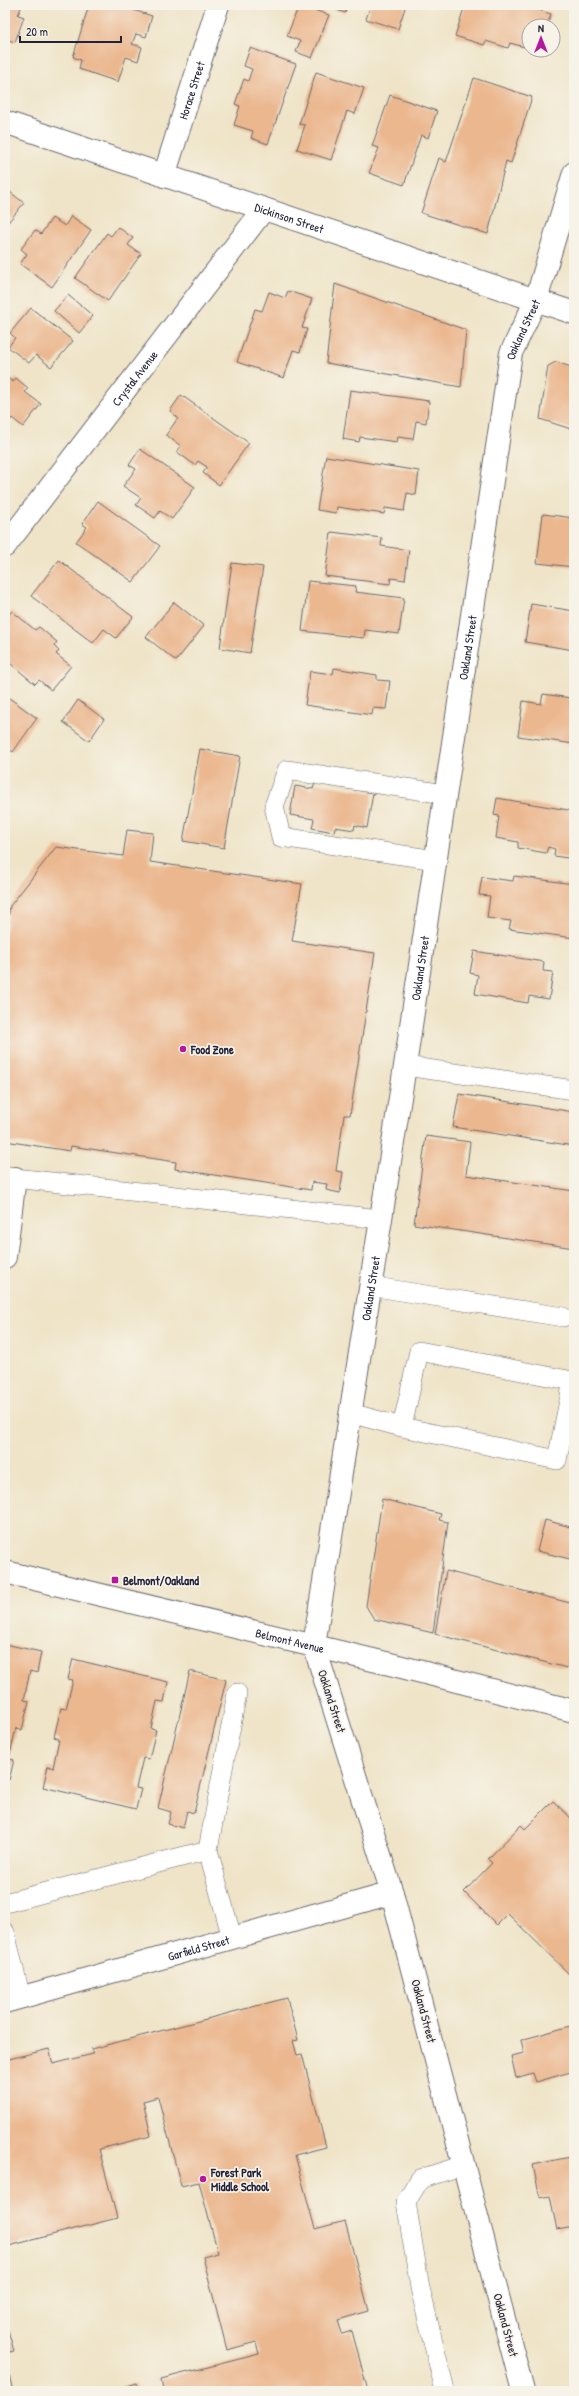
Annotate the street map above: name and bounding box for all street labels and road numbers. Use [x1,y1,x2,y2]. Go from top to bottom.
street label: Horace Street [174,58,209,121]
street label: Dickinson Street [253,198,327,237]
street label: Oakland Street [502,295,544,361]
street label: Crystal Avenue [107,346,161,409]
street label: Oakland Street [454,613,481,681]
street label: Oakland Street [406,934,433,1002]
street label: Oakland Street [357,1254,384,1322]
street label: Belmont Avenue [254,1624,326,1657]
street label: Oakland Street [314,1667,350,1735]
street label: Garfield Street [166,1931,232,1964]
street label: Oakland Street [407,1977,441,2045]
street label: Oakland Street [489,2291,523,2359]

